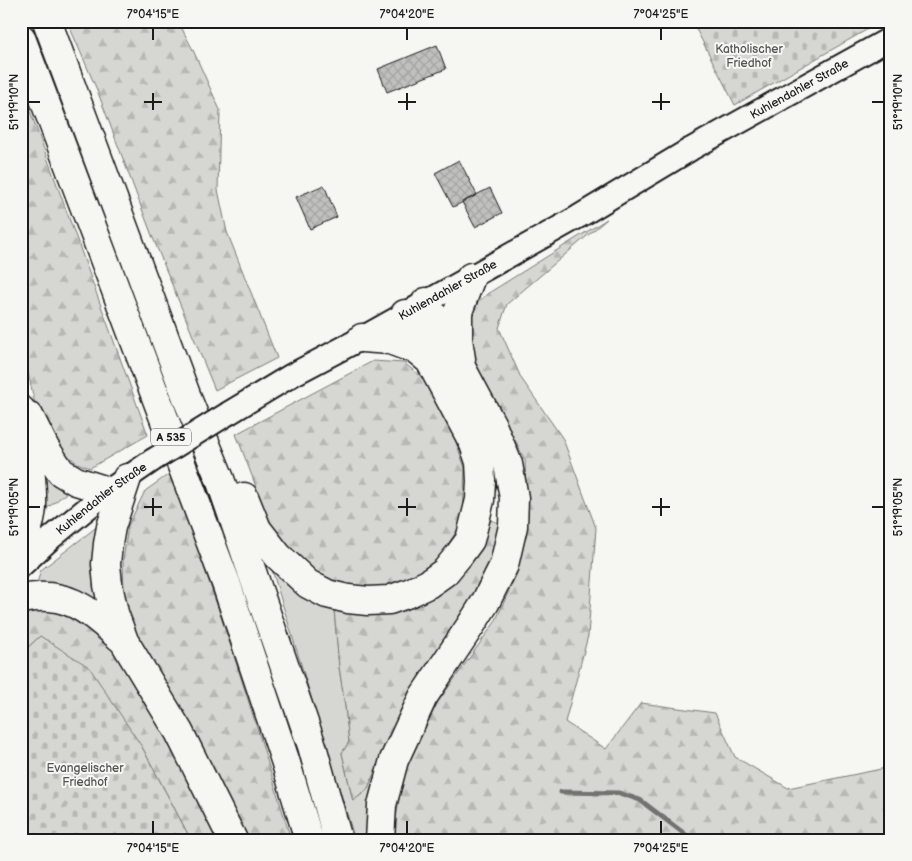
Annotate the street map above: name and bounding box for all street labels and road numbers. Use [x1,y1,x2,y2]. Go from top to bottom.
street label: Kuhlendahler Straße [747,56,851,122]
street label: Kuhlendahler Straße [396,256,500,324]
road number: A 535 [151,428,191,446]
street label: Kuhlendahler Straße [53,459,150,538]

